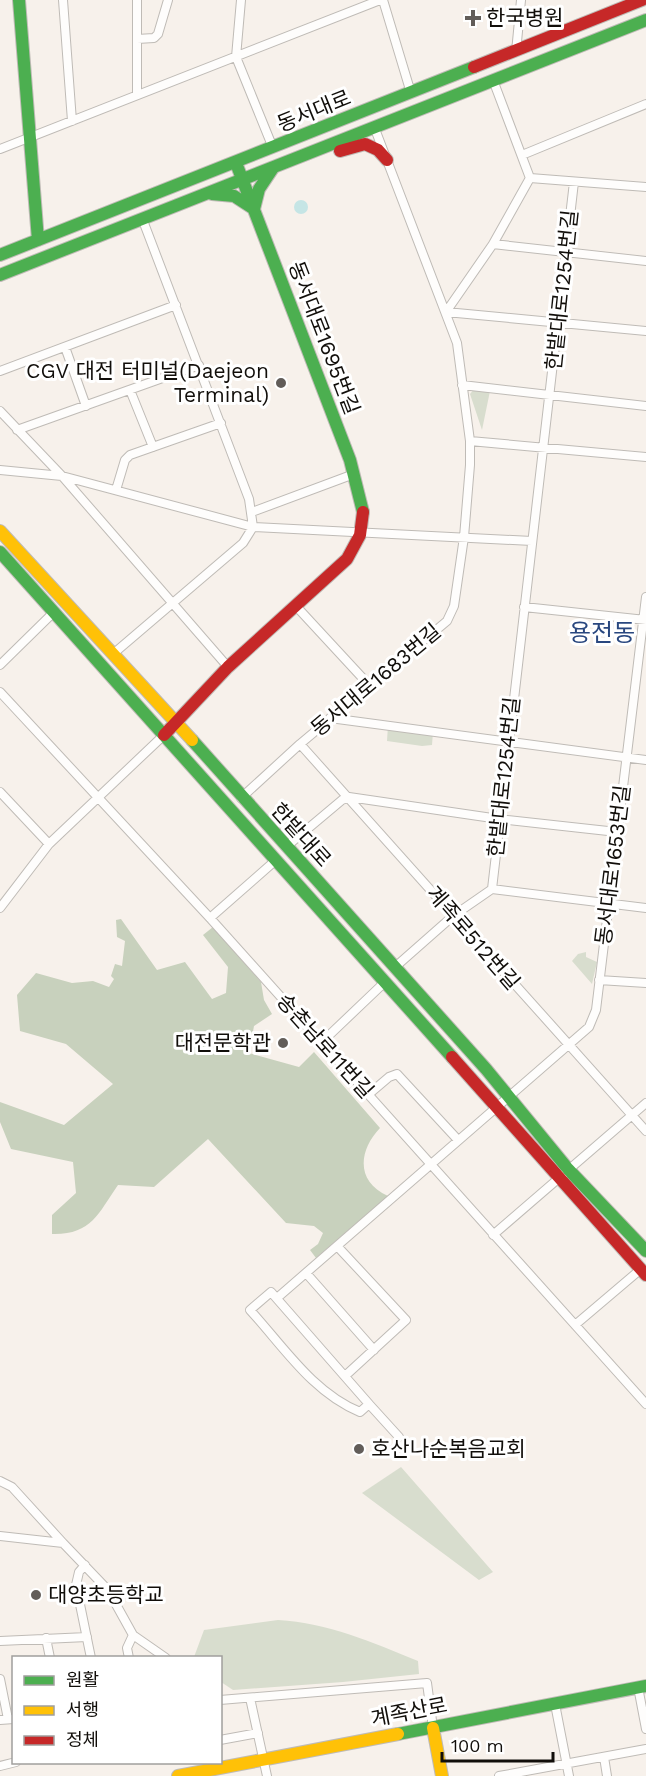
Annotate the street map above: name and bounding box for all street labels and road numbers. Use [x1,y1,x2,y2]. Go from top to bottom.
street label: 동서대로 [273,84,354,137]
street label: 한밭대로1254번길 [541,208,582,372]
street label: 동서대로1695번길 [284,258,365,418]
street label: 동서대로1683번길 [306,618,446,741]
street label: 한밭대로1254번길 [483,695,524,859]
street label: 동서대로1653번길 [590,783,635,947]
street label: 한밭대로 [266,798,337,872]
street label: 계족로512번길 [422,881,525,995]
street label: 송촌남로11번길 [272,988,379,1103]
street label: 계족산로 [369,1692,449,1731]

